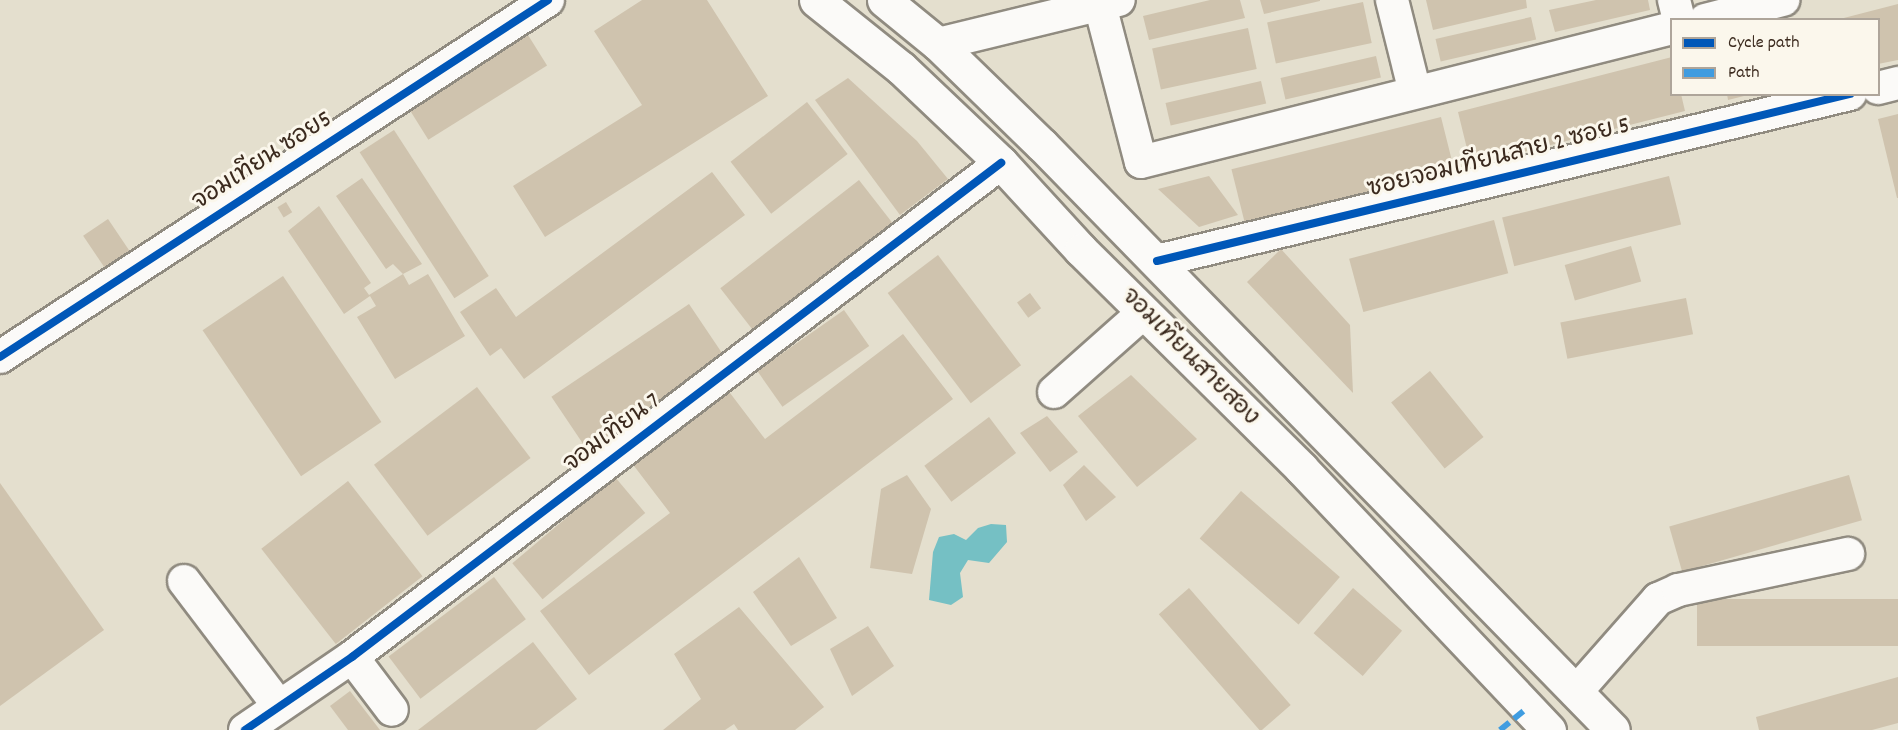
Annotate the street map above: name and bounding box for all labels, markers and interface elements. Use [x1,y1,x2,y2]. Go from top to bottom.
legend [1670,18,1880,96]
text: Cycle path [1728,31,1799,56]
text: Path [1728,61,1760,86]
street label: จอมเทียน ซอย5 [188,106,338,218]
street label: ซอยจอมเทียนสาย 2 ซอย 5 [1365,112,1633,206]
street label: จอมเทียนสายสอง [1114,283,1264,433]
street label: จอมเทียน 7 [559,388,667,480]

